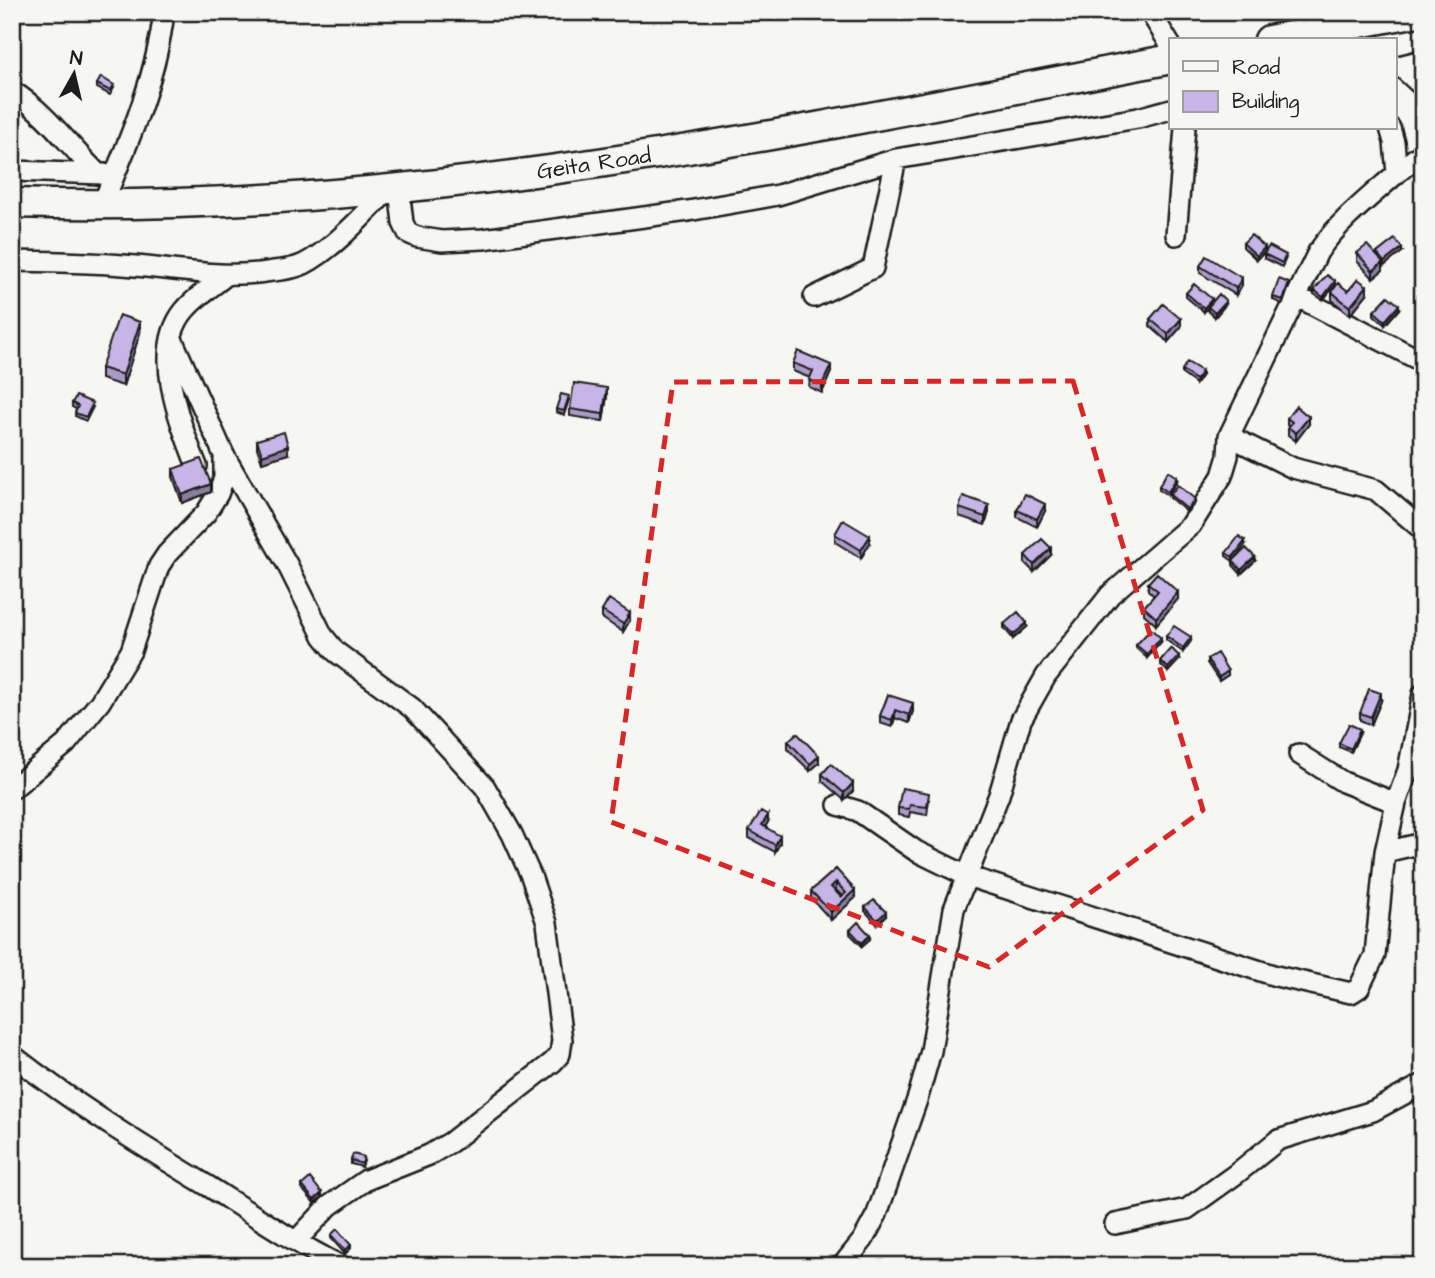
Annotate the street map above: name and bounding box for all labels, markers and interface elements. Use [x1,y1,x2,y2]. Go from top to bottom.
north arrow [38,38,108,108]
legend [1169,38,1396,130]
text: N [68,44,84,73]
text: Road [1232,53,1280,82]
text: Building [1232,87,1300,118]
street label: Geita Road [535,139,653,188]

